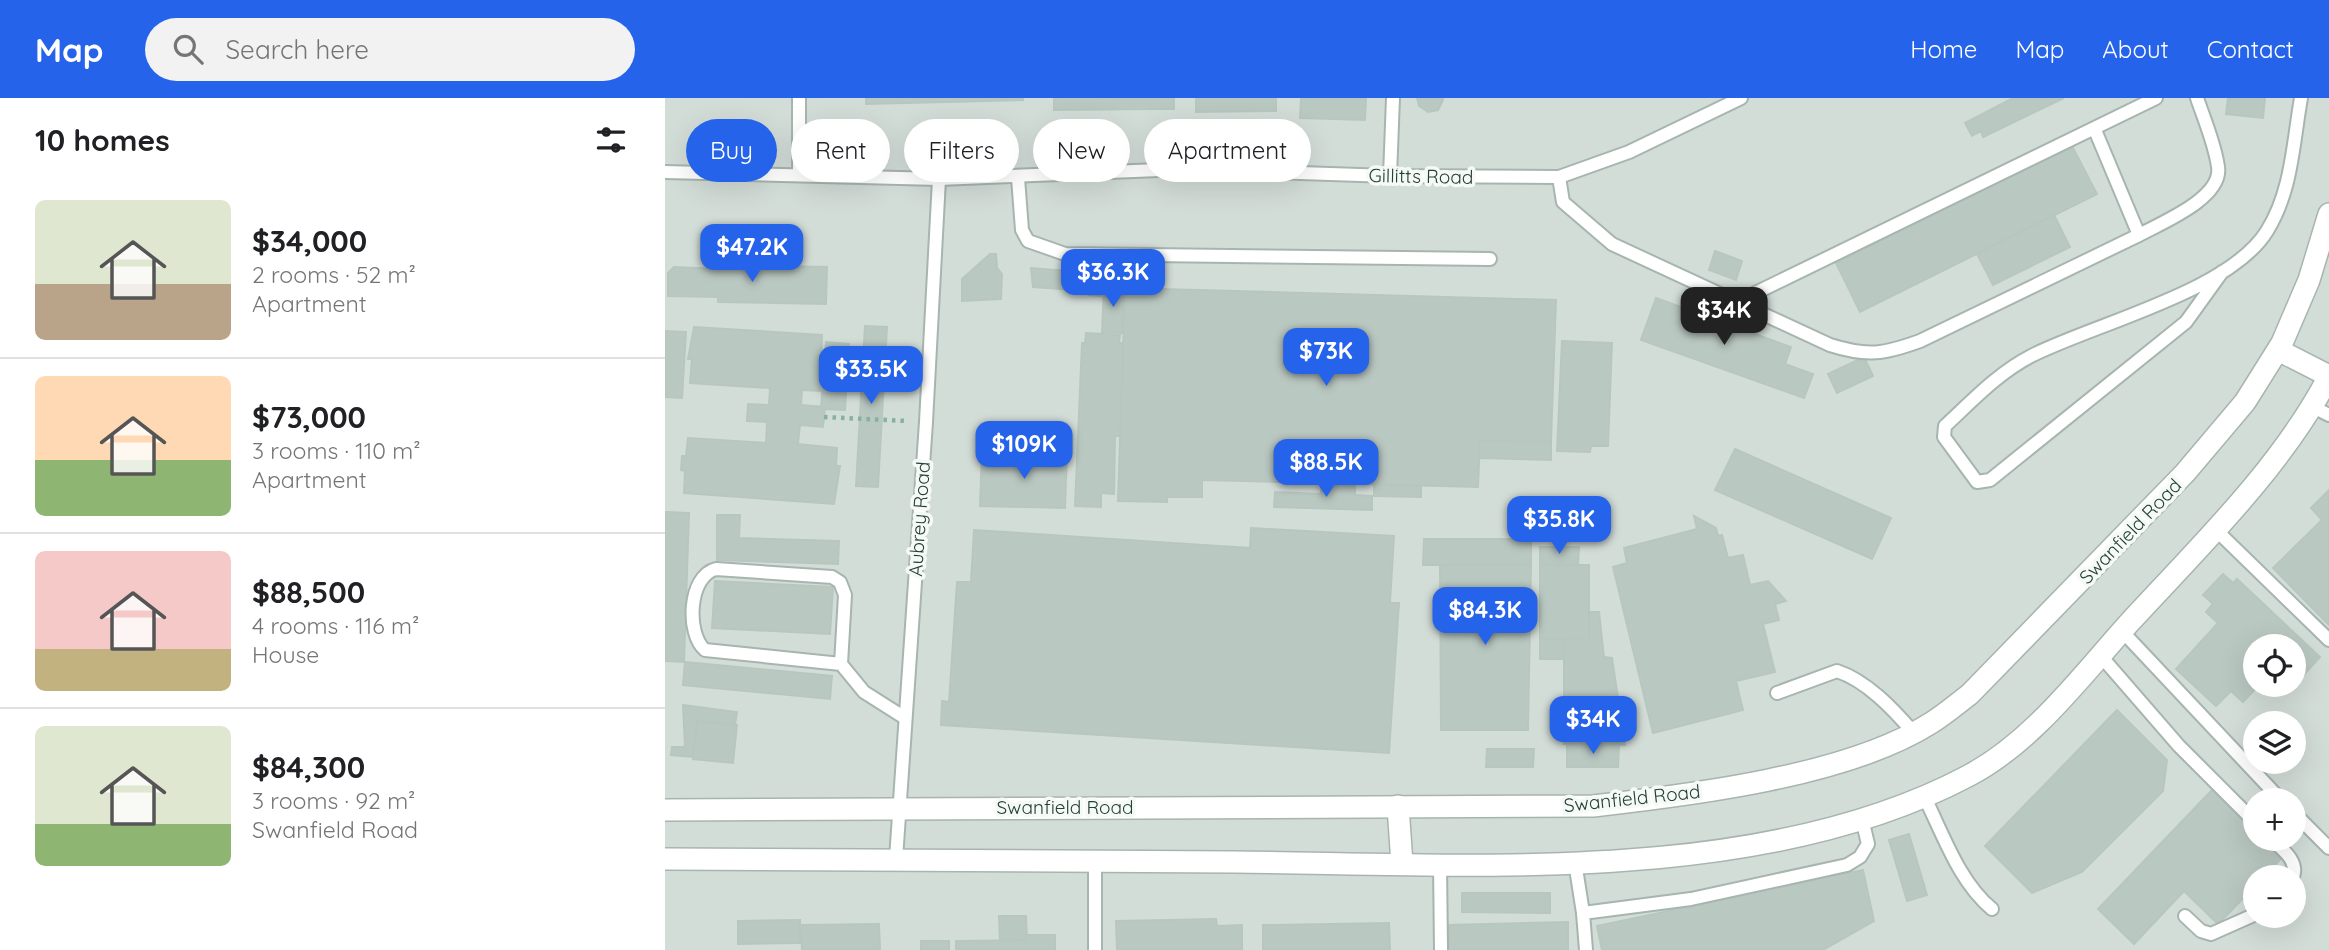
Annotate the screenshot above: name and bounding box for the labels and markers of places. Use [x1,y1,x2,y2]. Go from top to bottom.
pin: $47.2K [695,225,809,284]
pin: $36.3K [1056,250,1170,309]
pin: $34K [1683,288,1765,347]
pin: $73K [1285,328,1367,388]
pin: $33.5K [814,346,928,406]
pin: $109K [975,422,1073,481]
pin: $88.5K [1269,440,1383,499]
pin: $35.8K [1502,496,1616,556]
pin: $84.3K [1428,588,1542,647]
pin: $34K [1552,696,1634,756]

